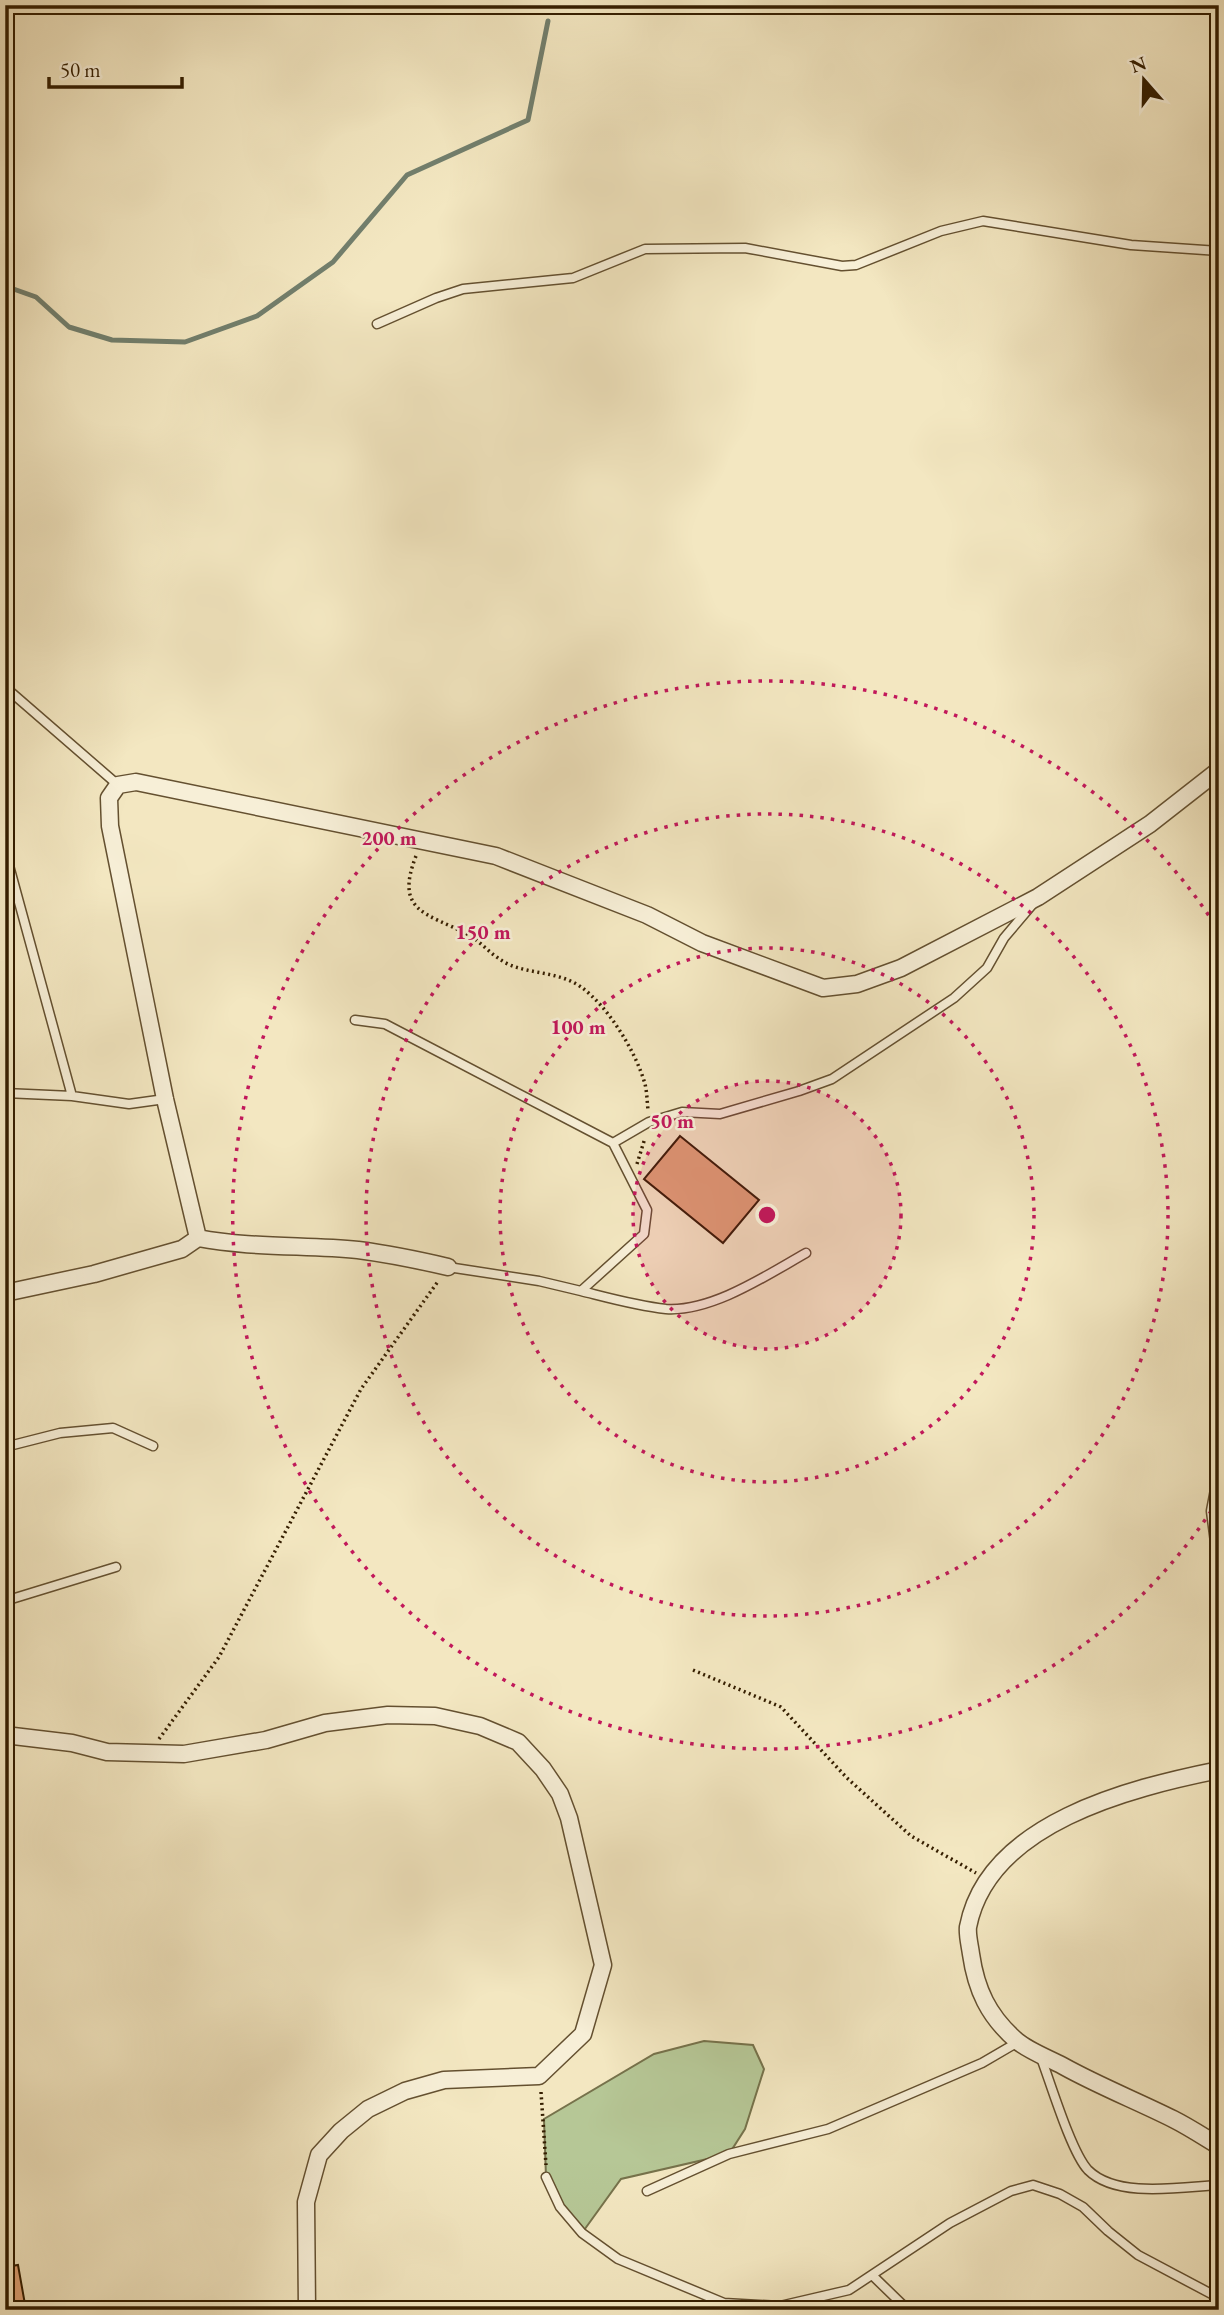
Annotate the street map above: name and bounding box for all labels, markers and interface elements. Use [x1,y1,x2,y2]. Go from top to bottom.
scale bar [49,46,182,90]
north arrow [1108,46,1178,116]
text: N [1127,50,1150,79]
text: 50 m [60,56,101,83]
text: 200 m [361,824,417,851]
text: 150 m [455,918,511,945]
text: 100 m [550,1013,606,1040]
text: 50 m [650,1107,694,1134]
centre of rings [755,1203,779,1227]

